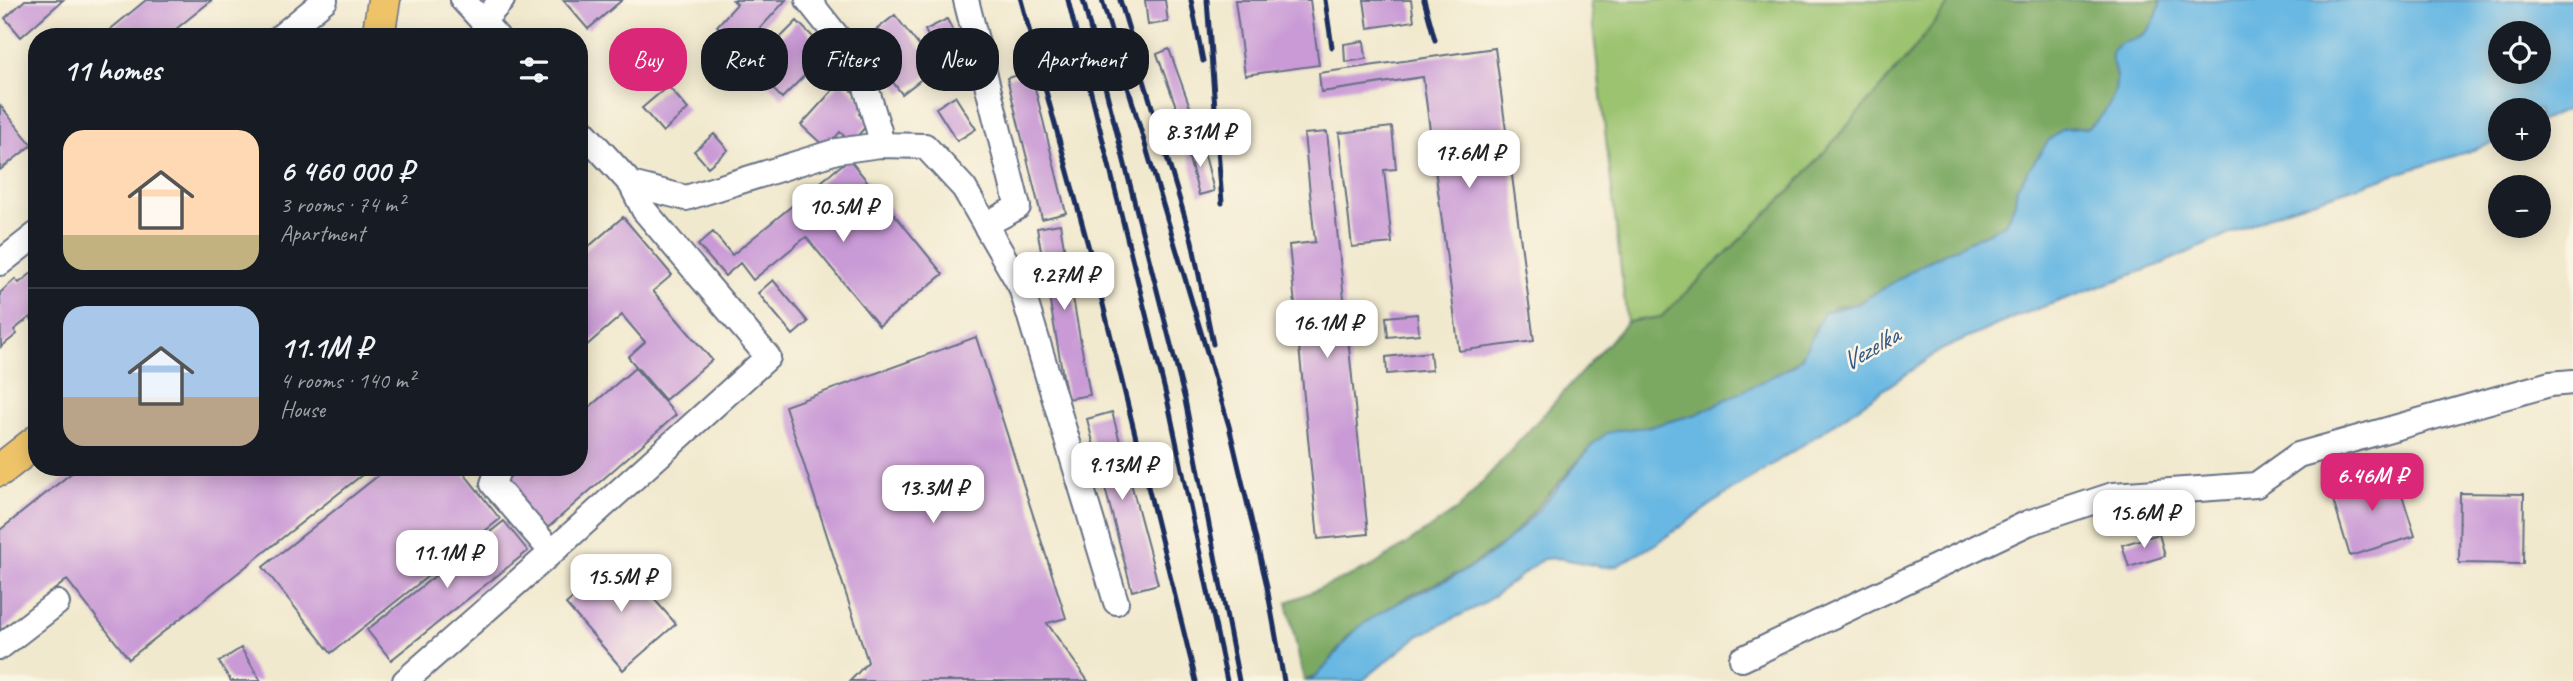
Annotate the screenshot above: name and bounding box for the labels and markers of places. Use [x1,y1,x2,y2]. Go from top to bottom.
pin: 8.31M ₽ [1135,110,1265,169]
pin: 17.6M ₽ [1404,130,1534,190]
pin: 10.5M ₽ [778,184,908,244]
pin: 9.27M ₽ [999,252,1129,312]
pin: 16.1M ₽ [1262,300,1392,360]
pin: 9.13M ₽ [1057,442,1187,502]
pin: 6.46M ₽ [2307,454,2437,513]
pin: 13.3M ₽ [868,466,998,525]
pin: 15.6M ₽ [2079,490,2209,550]
pin: 11.1M ₽ [382,530,512,590]
pin: 15.5M ₽ [556,554,686,614]

